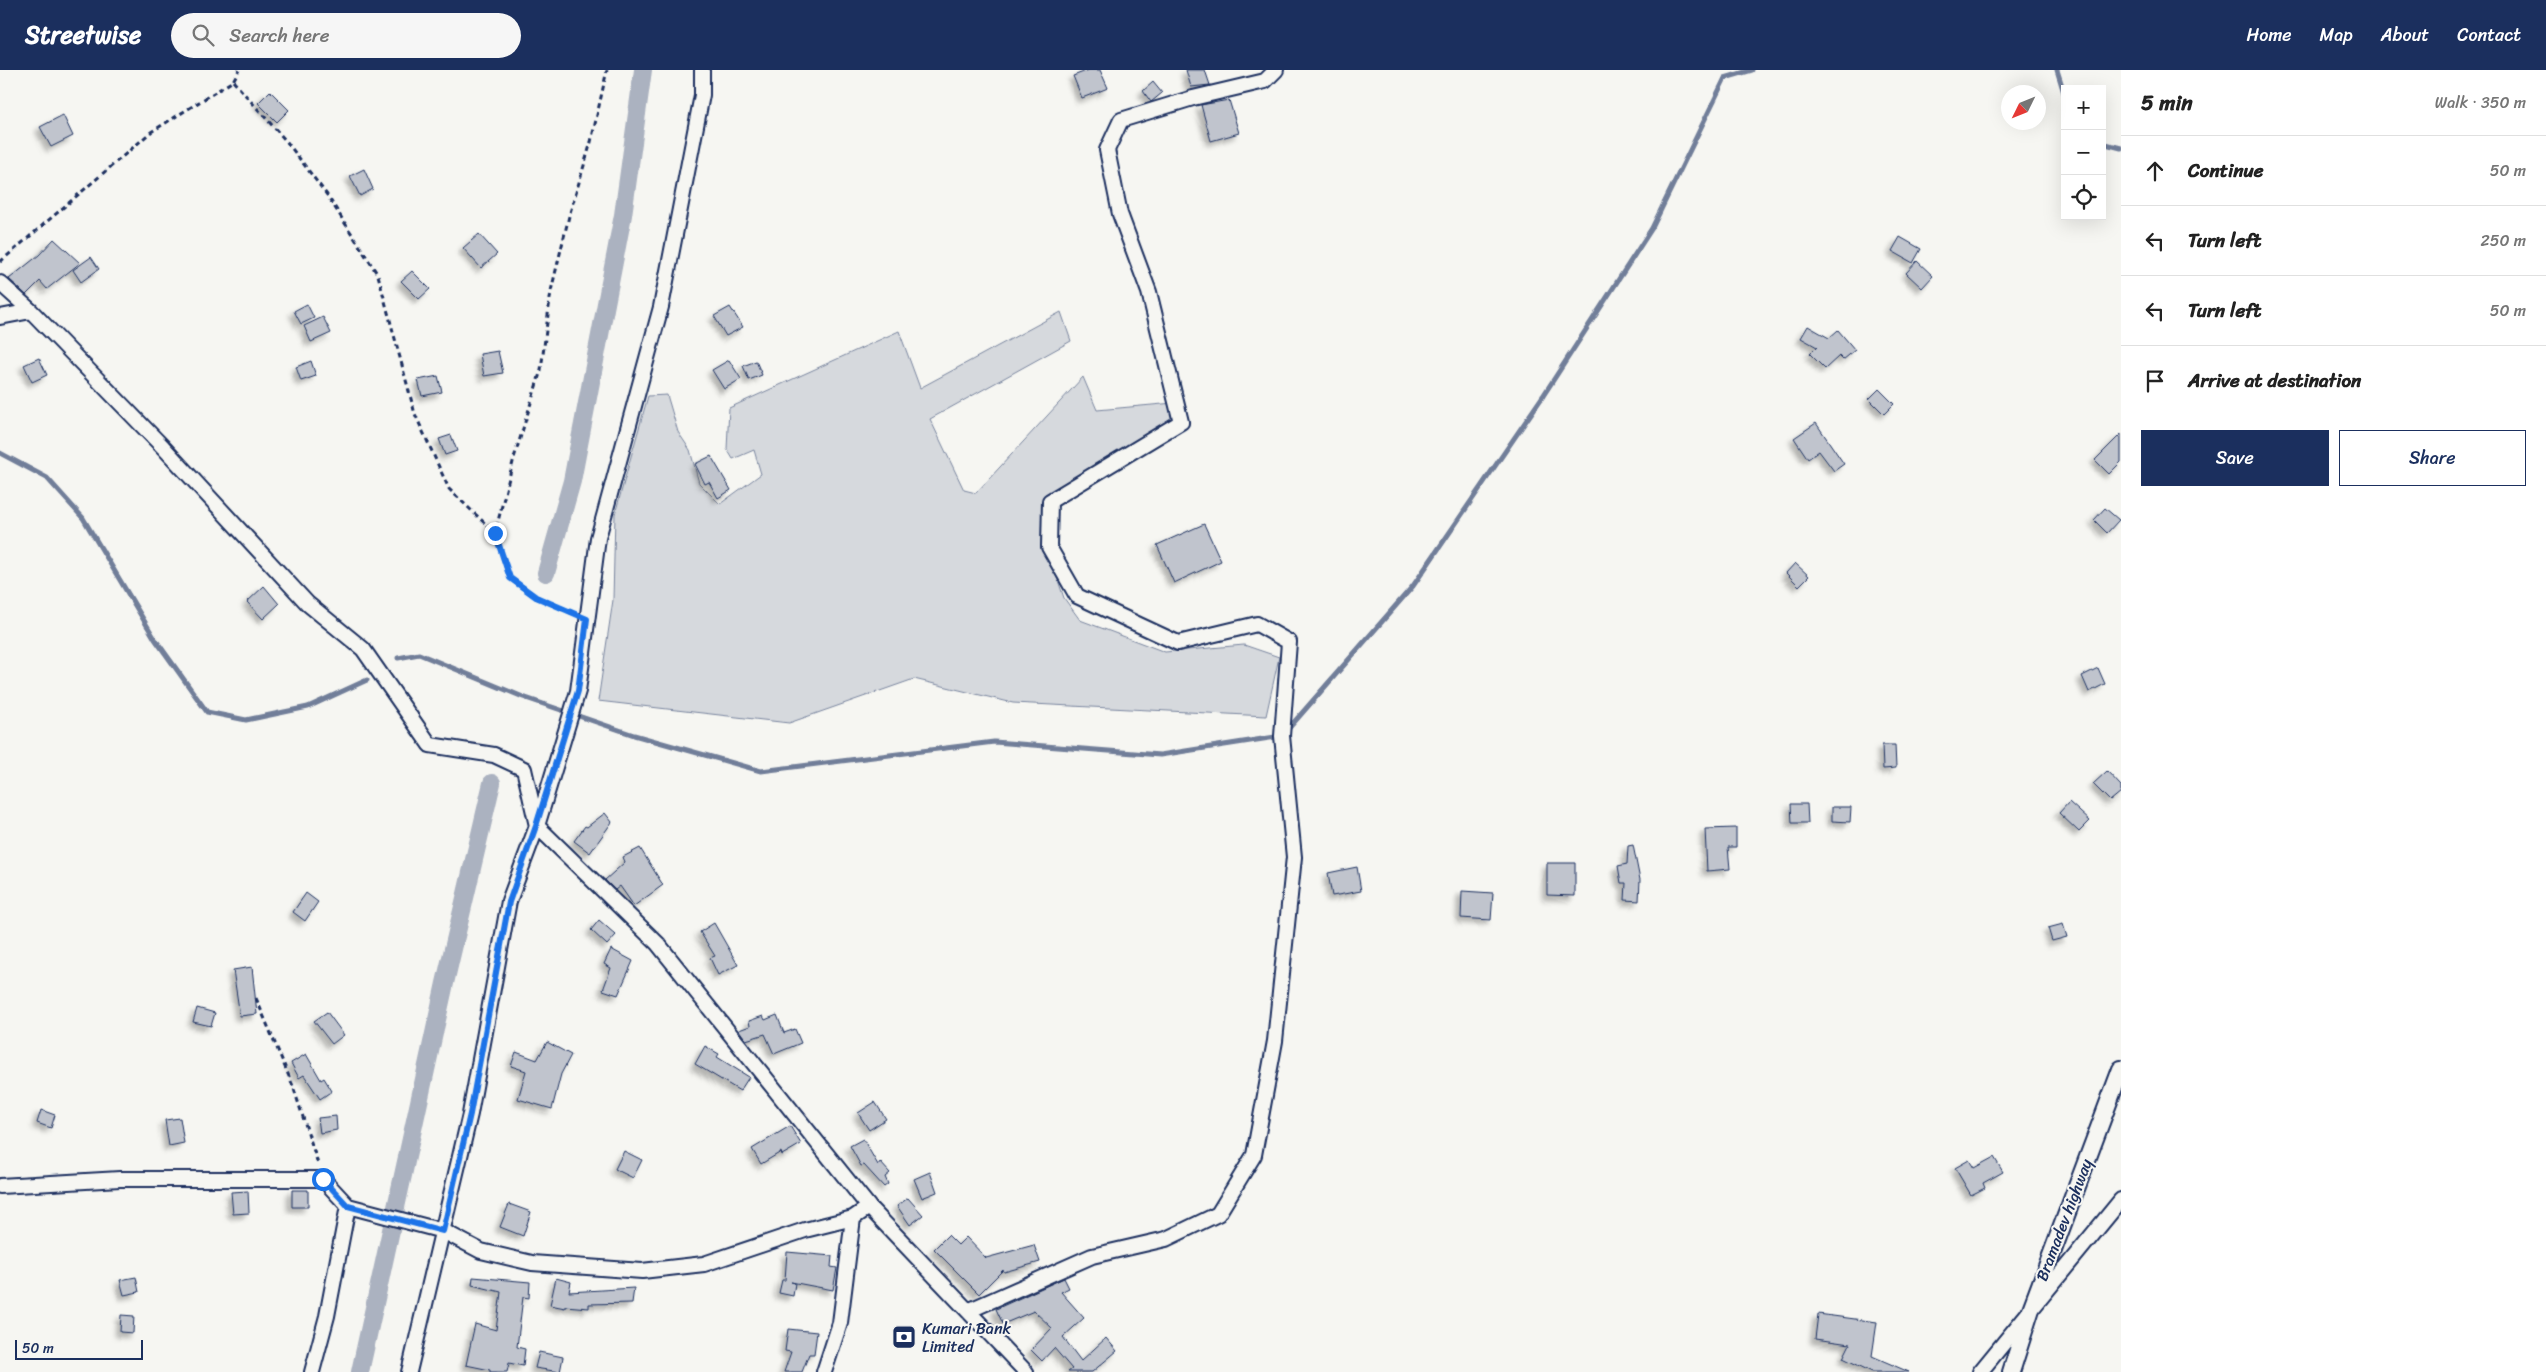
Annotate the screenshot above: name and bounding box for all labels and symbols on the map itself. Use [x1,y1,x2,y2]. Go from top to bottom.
north arrow [2001,85,2046,130]
route end [484,522,507,545]
street label: Bramadev highway [2027,1154,2101,1286]
route start [312,1168,335,1191]
place label: Kumari Bank Limited [922,1314,1012,1361]
bank icon: Kumari Bank Limited [891,1324,917,1350]
scale bar [15,1337,142,1360]

